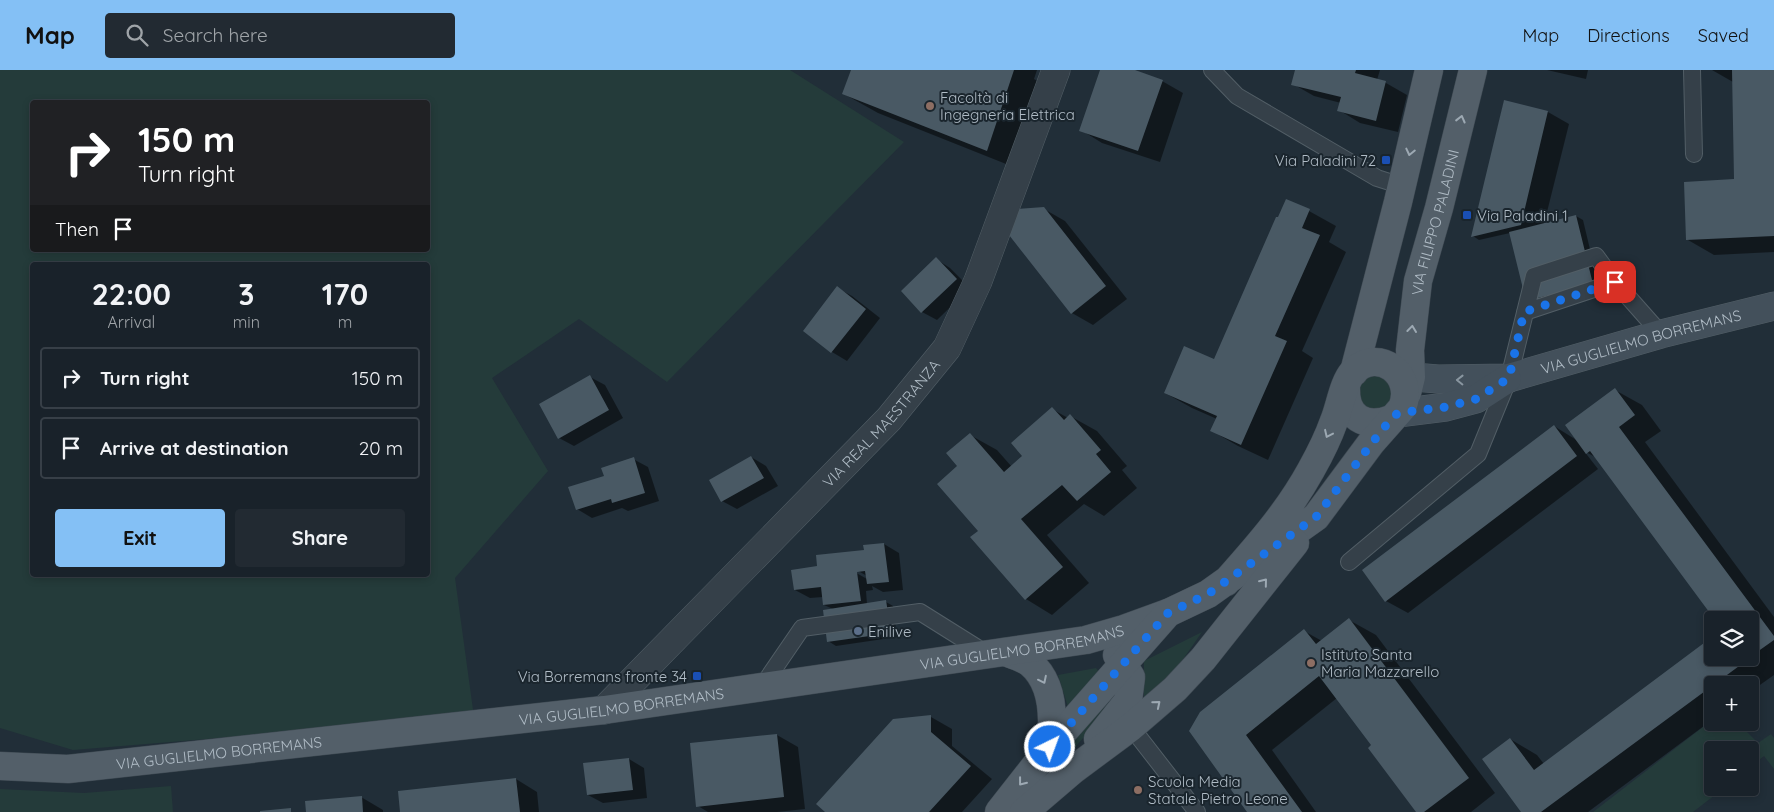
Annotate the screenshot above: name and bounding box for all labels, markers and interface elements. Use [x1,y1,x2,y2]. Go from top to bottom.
search box [105,13,455,58]
text: Map [25,20,75,50]
icon: search [123,21,151,49]
text: Search here [163,23,268,47]
text: Map [1522,24,1559,47]
text: Directions [1587,24,1670,47]
text: Saved [1698,24,1749,47]
place label: Facoltà di Ingegneria Elettrica [940,88,1075,124]
marker: Facoltà di Ingegneria Elettrica [924,100,936,112]
one-way arrow [1455,115,1466,124]
text: 150 m [138,117,235,161]
icon: right [55,120,120,185]
one-way arrow [1405,147,1416,156]
street label: VIA FILIPPO PALADINI [1407,147,1463,296]
place label: Via Paladini 72 [1275,151,1376,170]
marker: Via Paladini 72 [1380,154,1392,166]
text: Turn right [138,160,235,188]
place label: Via Paladini 1 [1477,206,1568,225]
marker: Via Paladini 1 [1461,209,1473,221]
icon: arrive [109,215,137,243]
text: Then [55,217,99,241]
pin [1594,261,1636,303]
icon: arrive [1601,268,1629,296]
text: 22:00 [92,275,171,313]
text: 3 [238,275,254,313]
text: 170 [322,275,368,313]
street label: VIA GUGLIELMO BORREMANS [1538,305,1743,378]
text: Arrival [107,312,155,332]
text: min [233,312,260,332]
text: m [338,312,352,332]
one-way arrow [1406,324,1417,332]
street label: VIA REAL MAESTRANZA [818,355,944,491]
icon: right [57,364,85,392]
text: Turn right [100,366,189,390]
text: 150 m [352,366,403,390]
one-way arrow [1456,375,1464,385]
one-way arrow [1324,429,1334,438]
icon: arrive [57,434,85,462]
text: Arrive at destination [100,436,289,460]
text: 20 m [359,436,403,460]
button: Exit [55,509,225,567]
button: Share [235,509,405,567]
one-way arrow [1258,578,1267,588]
map controls [1704,611,1759,796]
button: layers [1704,611,1759,666]
street label: VIA GUGLIELMO BORREMANS [919,620,1126,674]
place label: Enilive [868,622,911,641]
marker: Enilive [852,625,864,637]
place label: Istituto Santa Maria Mazzarello [1321,645,1439,681]
marker: Istituto Santa Maria Mazzarello [1305,657,1317,669]
place label: Via Borremans fronte 34 [518,667,687,686]
marker: Via Borremans fronte 34 [691,670,703,682]
one-way arrow [1037,675,1047,684]
button: + [1704,676,1759,731]
street label: VIA GUGLIELMO BORREMANS [518,683,725,729]
one-way arrow [1152,701,1161,710]
position arrow [1023,720,1075,772]
street label: VIA GUGLIELMO BORREMANS [115,732,323,773]
button: − [1704,741,1759,796]
place label: Scuola Media Statale Pietro Leone [1148,772,1288,808]
one-way arrow [1019,777,1028,786]
marker: Scuola Media Statale Pietro Leone [1132,784,1144,796]

